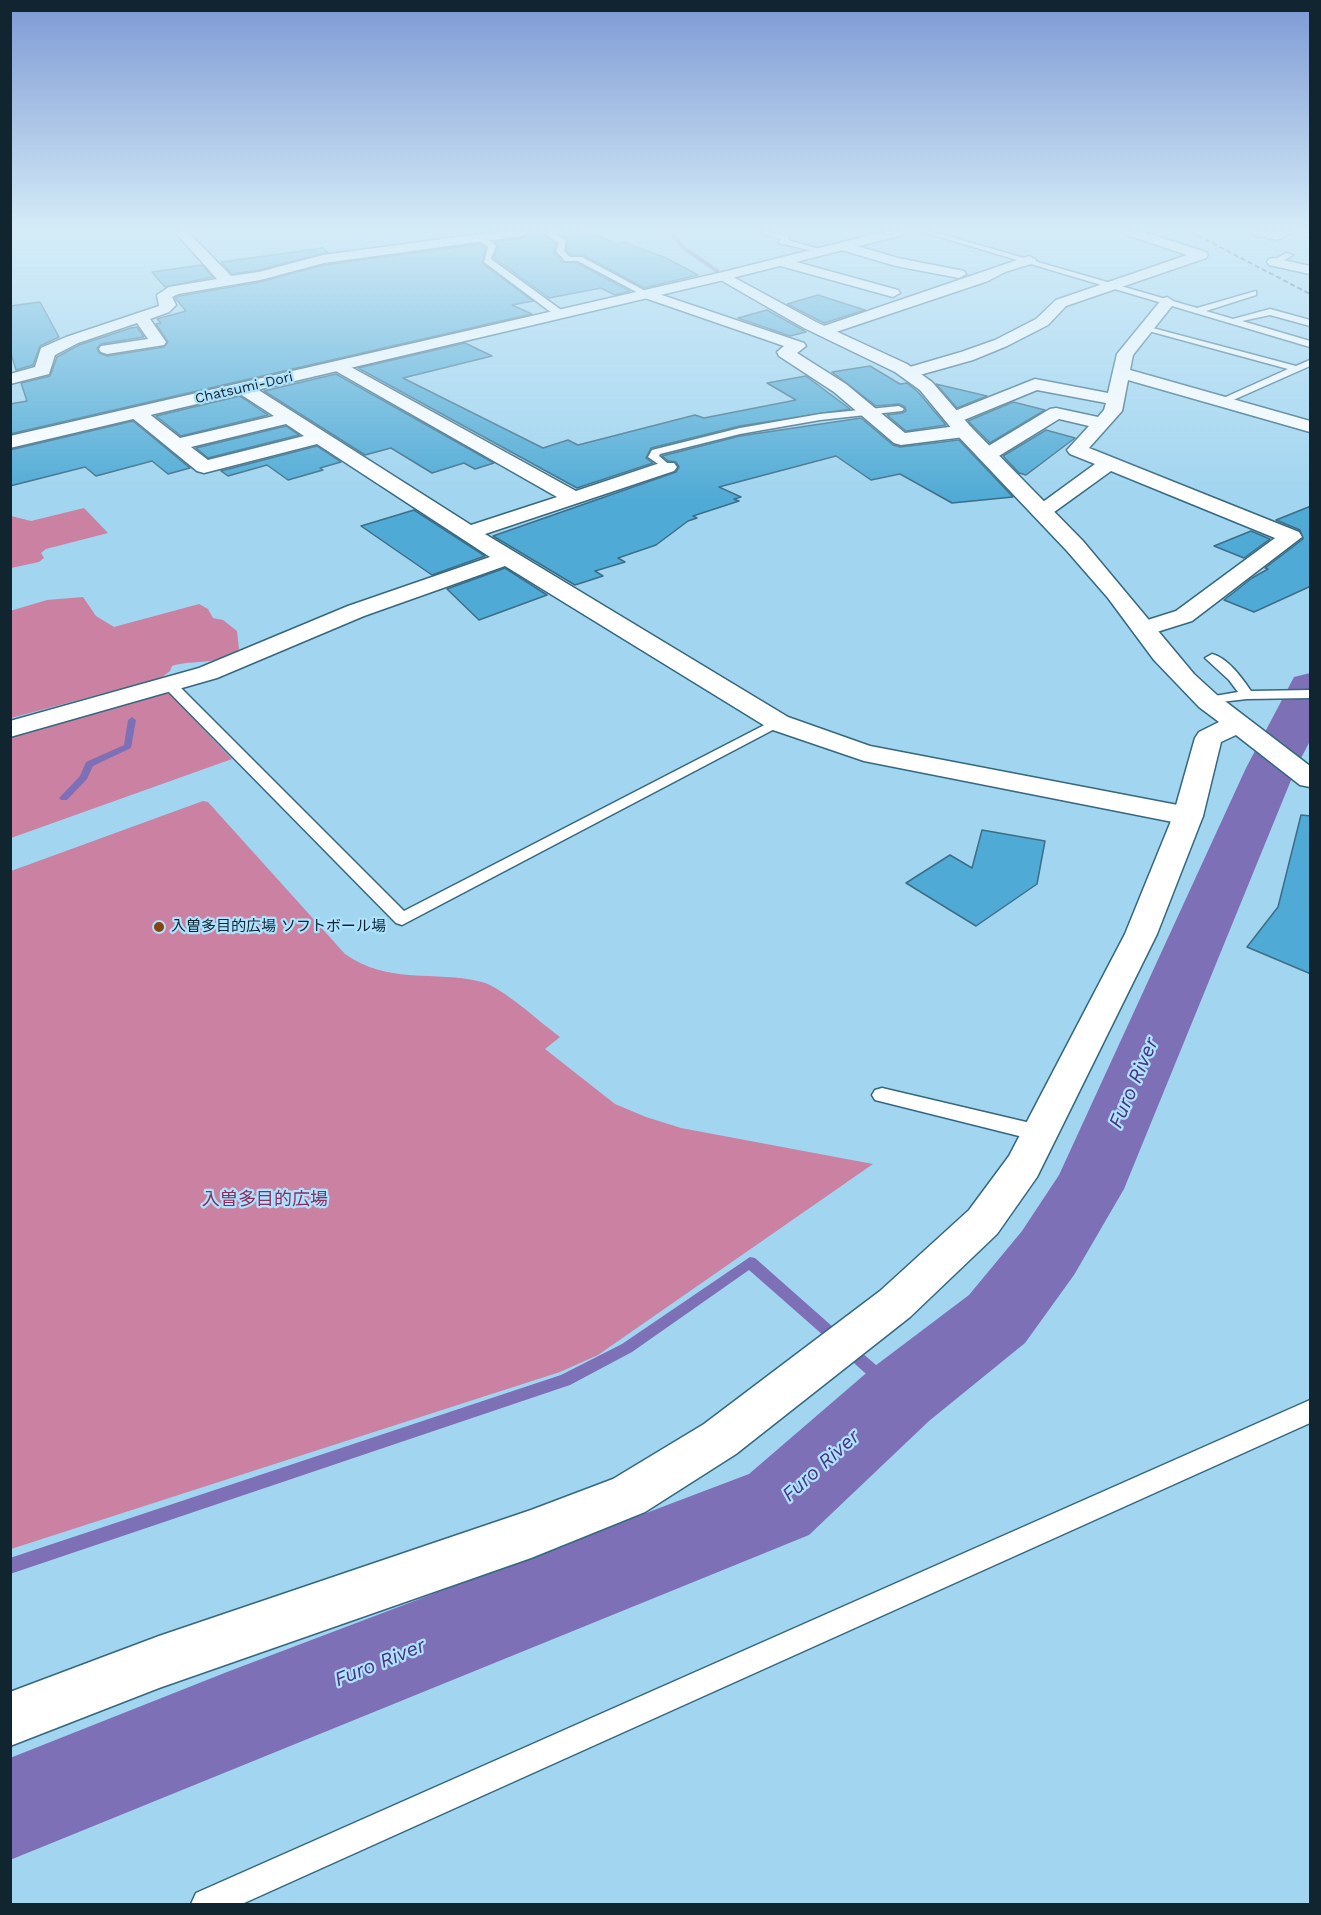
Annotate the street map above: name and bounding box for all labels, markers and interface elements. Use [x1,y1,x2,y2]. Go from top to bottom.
street label: Chatsumi-Dori [193,369,295,407]
place label: 入曽多目的広場 ソフトボール場 [171,918,386,936]
marker: 入曽多目的広場 ソフトボール場 [152,920,166,934]
water label: Furo River [1104,1034,1164,1132]
park label: 入曽多目的広場 [202,1189,328,1211]
water label: Furo River [777,1425,865,1507]
water label: Furo River [331,1634,429,1692]

